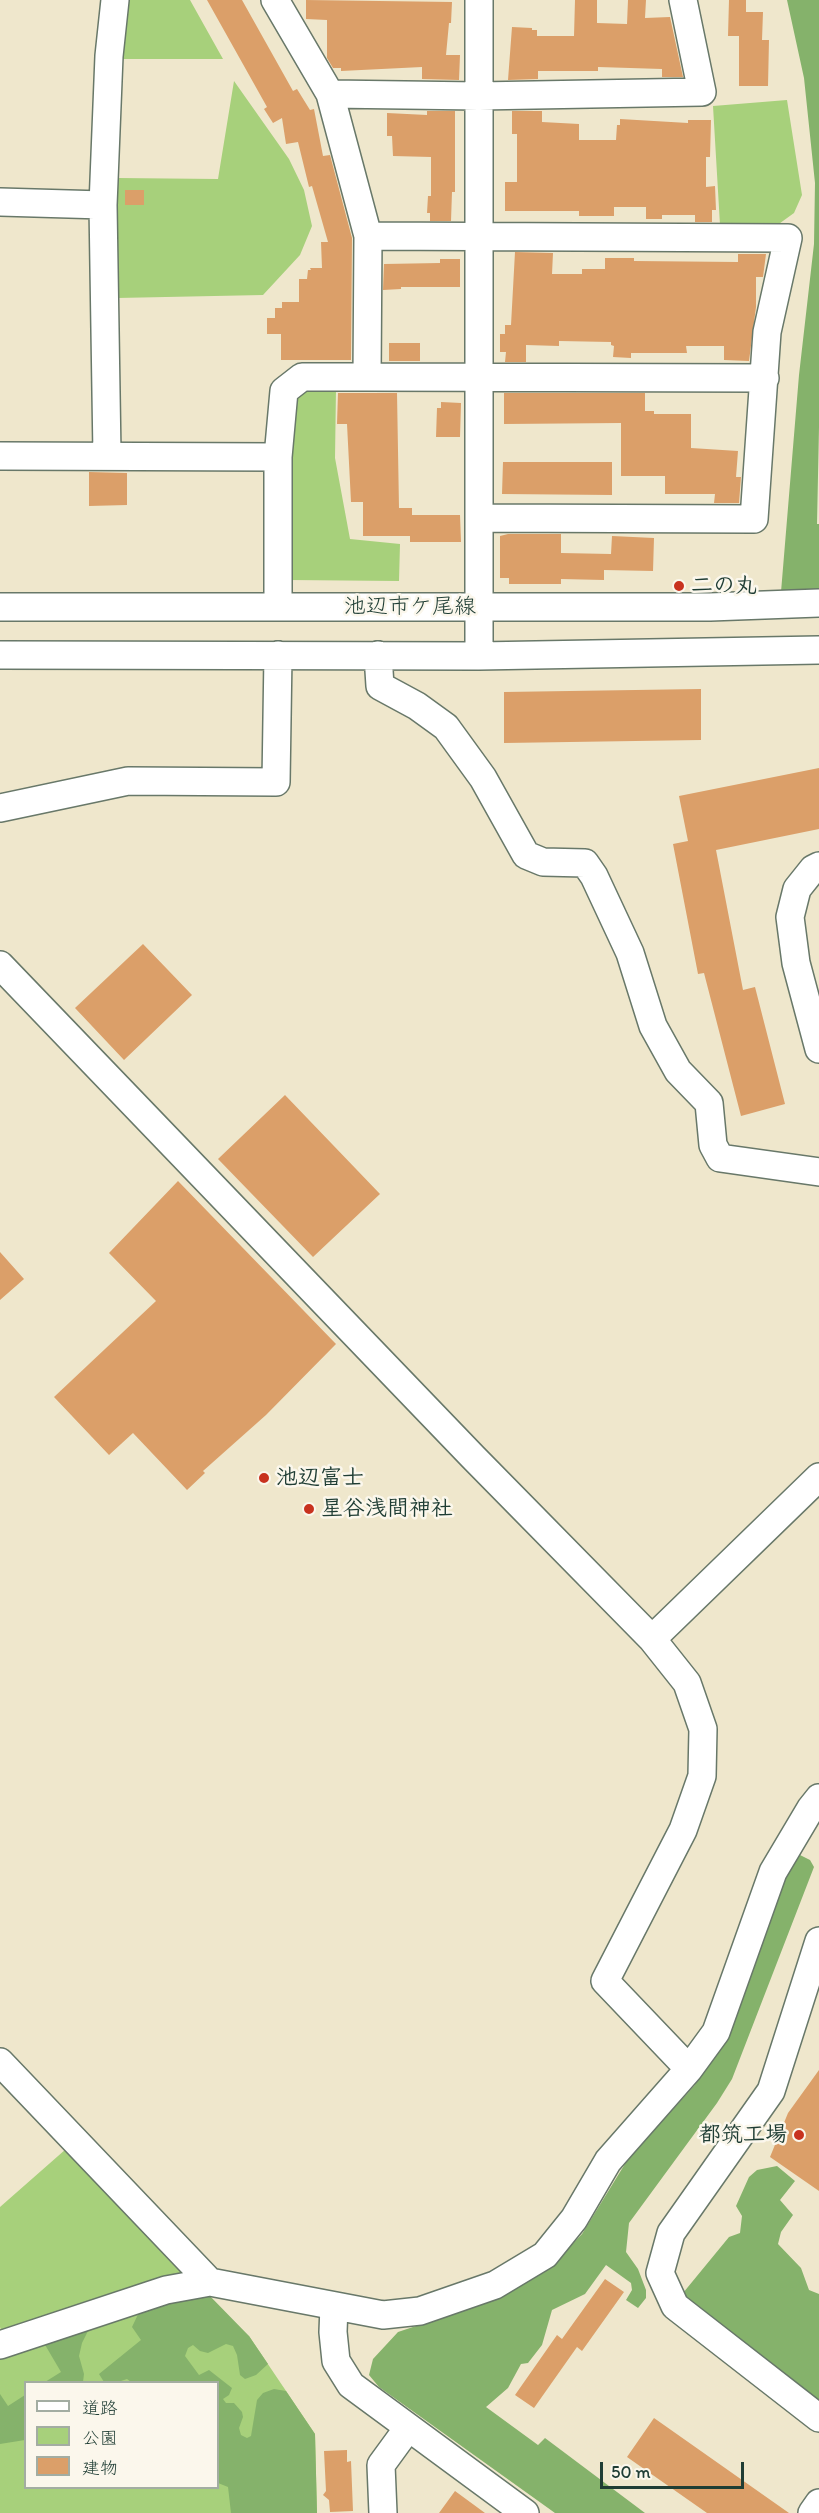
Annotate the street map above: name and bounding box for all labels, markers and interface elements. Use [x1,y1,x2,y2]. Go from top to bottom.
place label: 二の丸 [691,573,757,599]
marker: 二の丸 [672,579,686,593]
street label: 池辺市ケ尾線 [344,594,476,620]
place label: 池辺富士 [276,1465,364,1491]
marker: 池辺富士 [257,1471,271,1485]
place label: 星谷浅間神社 [321,1496,453,1522]
marker: 星谷浅間神社 [302,1502,316,1516]
place label: 都筑工場 [699,2122,787,2148]
marker: 都筑工場 [792,2128,806,2142]
legend [24,2381,219,2489]
text: 道路 [82,2397,118,2419]
text: 公園 [82,2427,118,2449]
scale bar [603,2450,747,2488]
text: 建物 [82,2457,118,2479]
text: 50 m [611,2461,651,2483]

